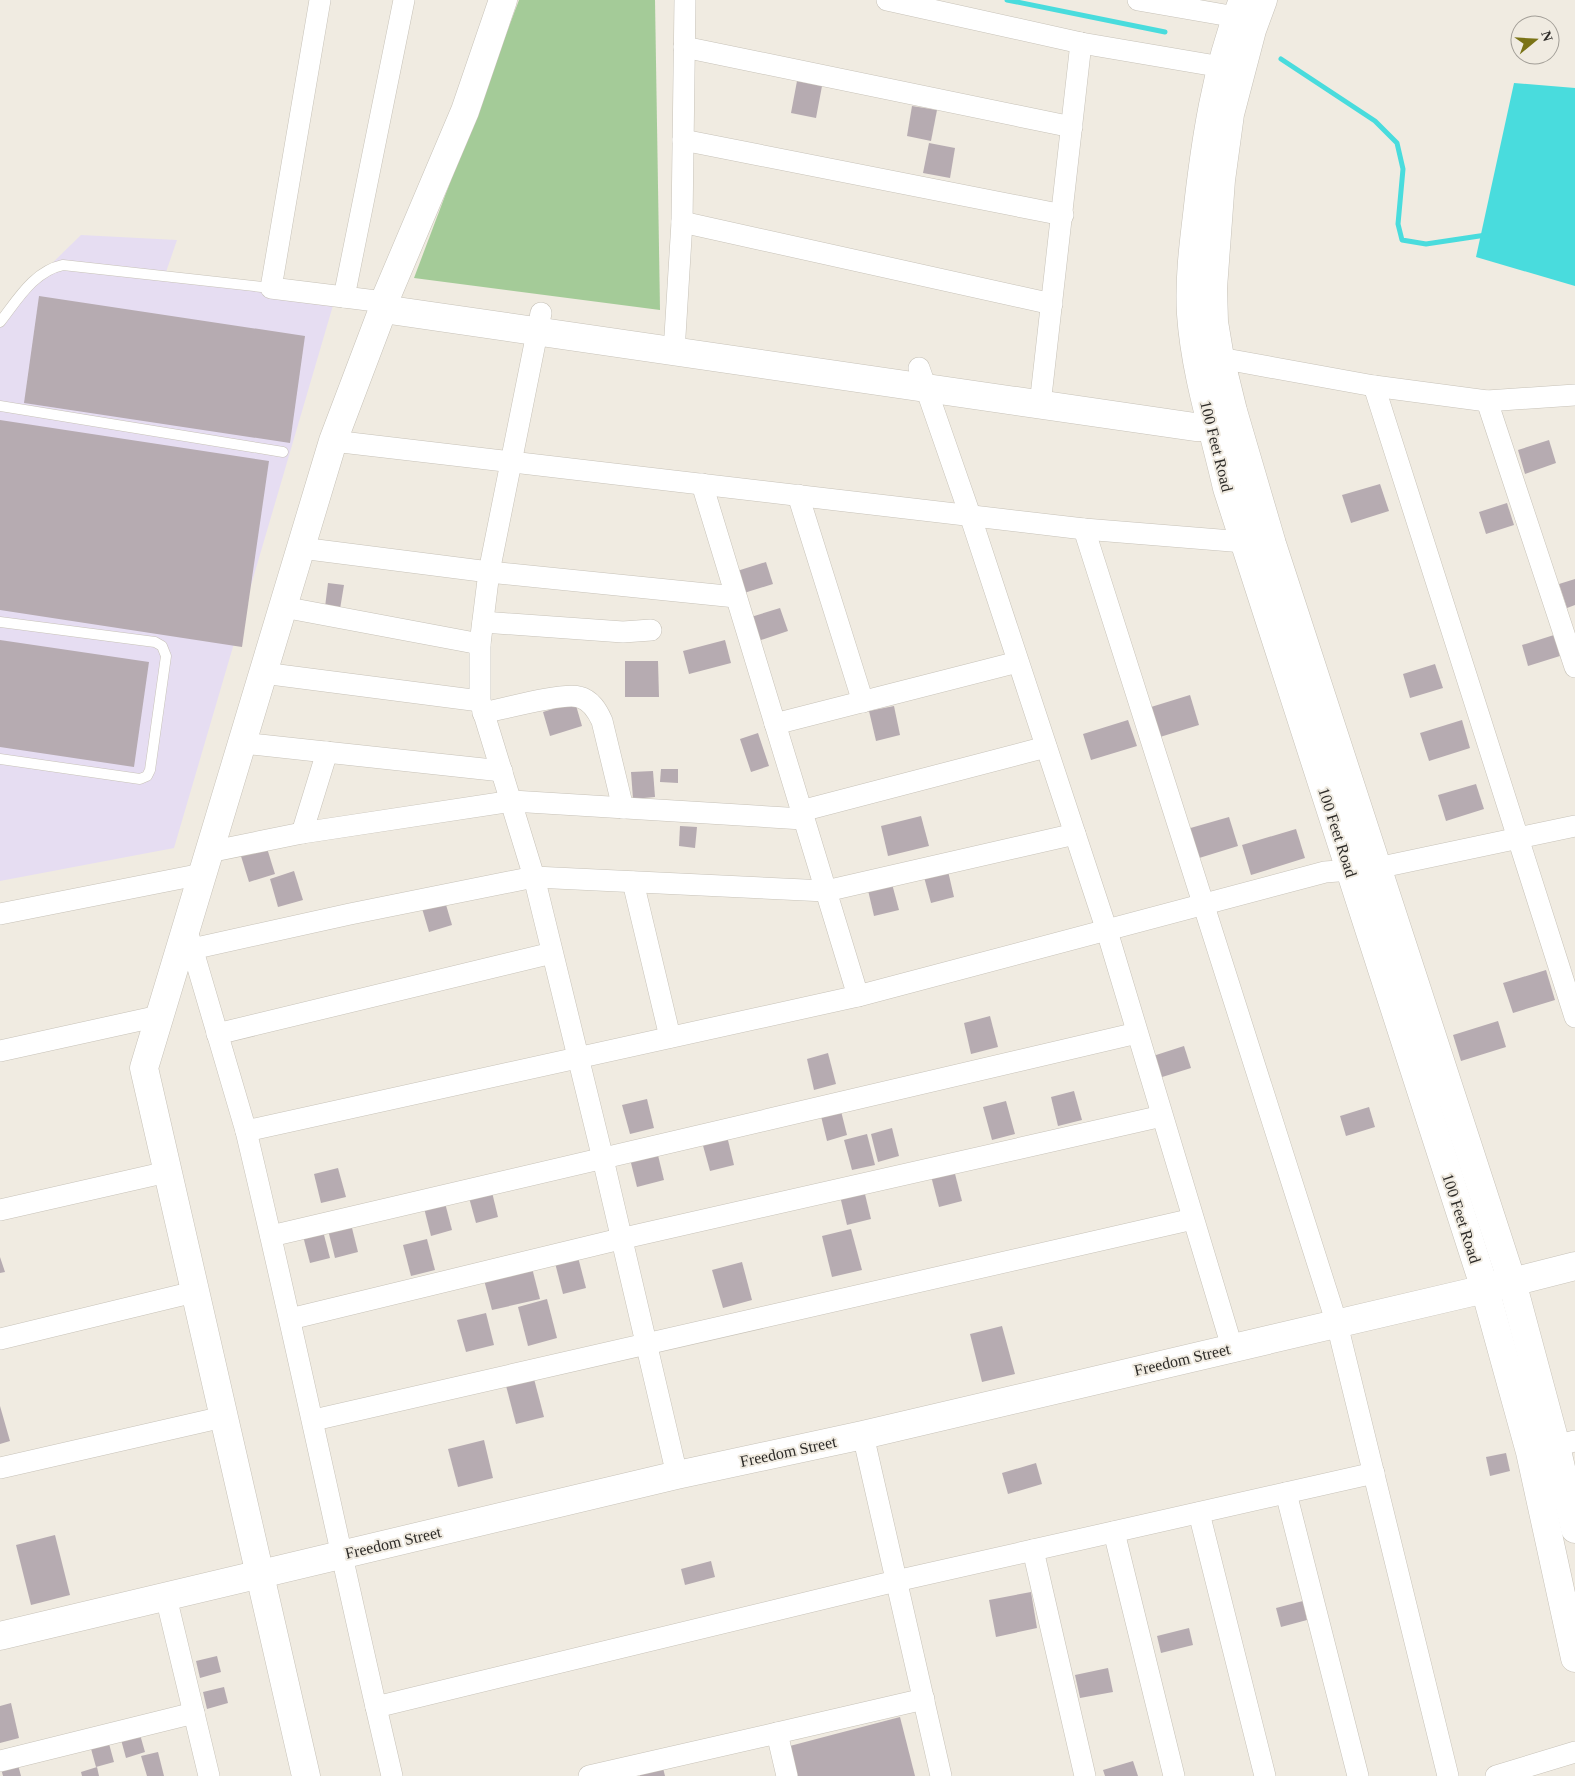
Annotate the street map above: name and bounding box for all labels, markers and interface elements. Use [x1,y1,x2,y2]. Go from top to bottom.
north arrow [1510,15,1560,65]
text: N [1538,29,1556,43]
street label: 100 Feet Road [1197,399,1236,493]
street label: 100 Feet Road [1315,785,1360,879]
street label: 100 Feet Road [1439,1171,1484,1265]
street label: Freedom Street [1132,1340,1232,1379]
street label: Freedom Street [738,1433,838,1470]
street label: Freedom Street [343,1523,443,1562]

